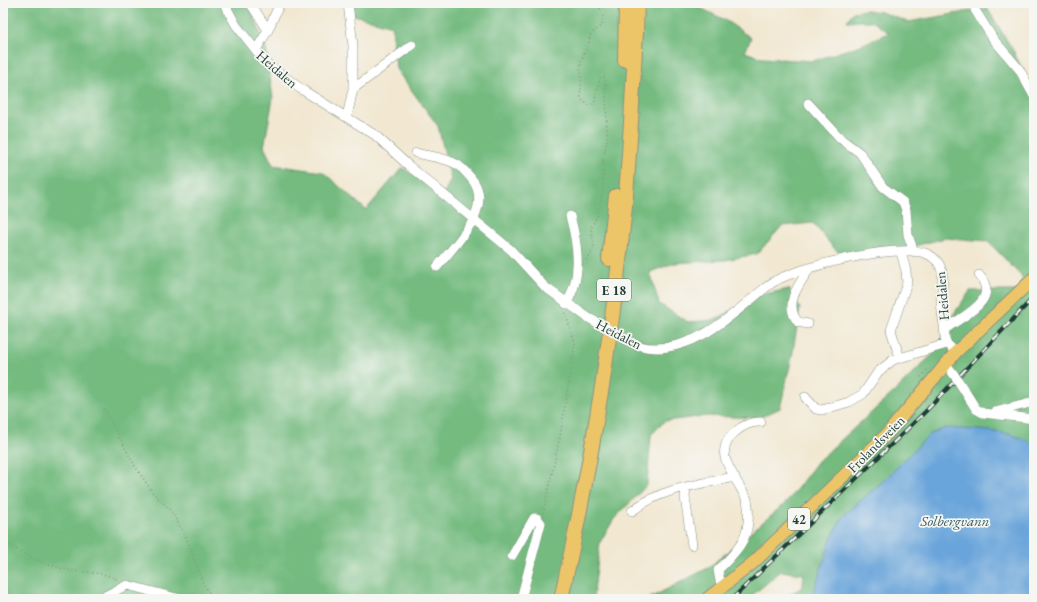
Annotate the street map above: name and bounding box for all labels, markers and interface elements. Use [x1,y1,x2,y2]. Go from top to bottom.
street label: Heidalen [253,46,302,92]
street label: Heidalen [931,270,953,321]
road number: E 18 [597,279,631,301]
street label: Heidalen [593,315,646,353]
street label: Frolandsveien [843,411,909,477]
road number: 42 [788,508,810,530]
water label: Solbergvann [920,511,990,530]

